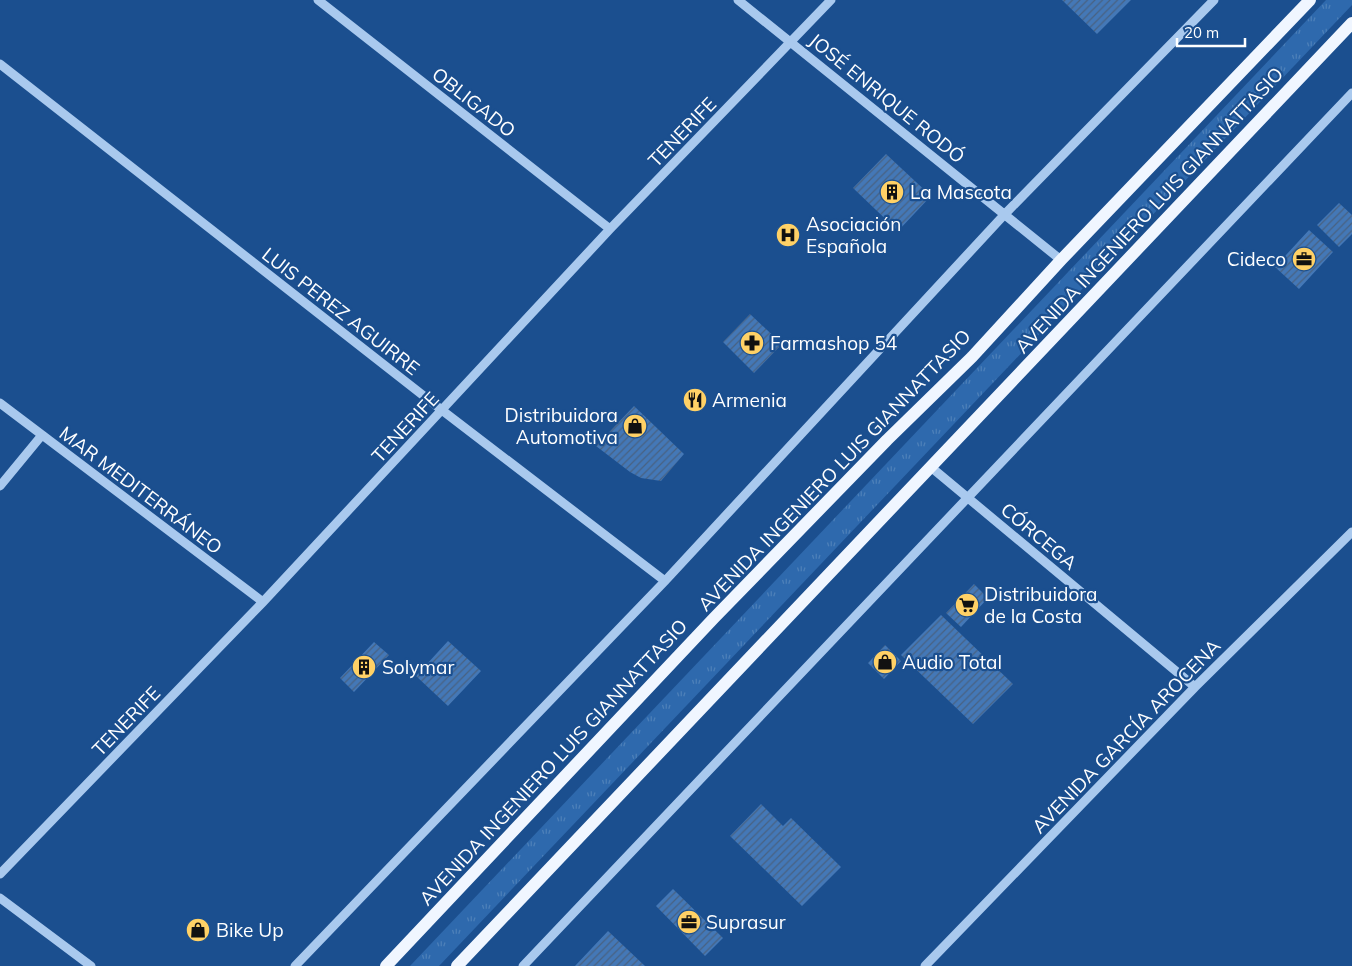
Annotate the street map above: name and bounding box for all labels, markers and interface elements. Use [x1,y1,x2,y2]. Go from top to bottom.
scale bar [1177,15,1244,47]
text: 20 m [1184,23,1219,42]
street label: JOSÉ ENRIQUE RODÓ [804,28,970,168]
street label: OBLIGADO [427,62,521,142]
street label: AVENIDA INGENIERO LUIS GIANNATTASIO [1010,62,1288,358]
street label: TENERIFE [643,92,721,172]
building icon: La Mascota [879,179,905,205]
place label: La Mascota [910,180,1012,204]
place label: Asociación Española [806,212,901,258]
hospital icon: Asociación Española [775,222,801,248]
street label: LUIS PEREZ AGUIRRE [257,242,425,380]
office icon: Cideco [1291,246,1317,272]
place label: Cideco [1227,247,1286,271]
street label: AVENIDA INGENIERO LUIS GIANNATTASIO [692,324,976,616]
pharmacy icon: Farmashop 54 [739,330,765,356]
place label: Farmashop 54 [770,331,897,355]
street label: TENERIFE [366,387,444,467]
restaurant icon: Armenia [682,387,708,413]
place label: Armenia [712,388,787,412]
place label: Distribuidora Automotiva [505,403,618,449]
shop icon: Distribuidora Automotiva [622,413,648,439]
street label: MAR MEDITERRÁNEO [55,421,227,559]
street label: CÓRCEGA [996,497,1082,575]
place label: Distribuidora de la Costa [984,582,1097,628]
supermarket icon: Distribuidora de la Costa [954,592,980,618]
street label: AVENIDA INGENIERO LUIS GIANNATTASIO [414,614,692,910]
street label: AVENIDA GARCÍA AROCENA [1027,634,1225,838]
shop icon: Audio Total [872,649,898,675]
place label: Audio Total [902,650,1002,674]
building icon: Solymar [351,654,377,680]
place label: Solymar [382,655,454,679]
street label: TENERIFE [87,681,165,761]
office icon: Suprasur [676,909,702,935]
place label: Suprasur [706,910,786,934]
shop icon: Bike Up [185,917,211,943]
place label: Bike Up [216,918,284,942]

